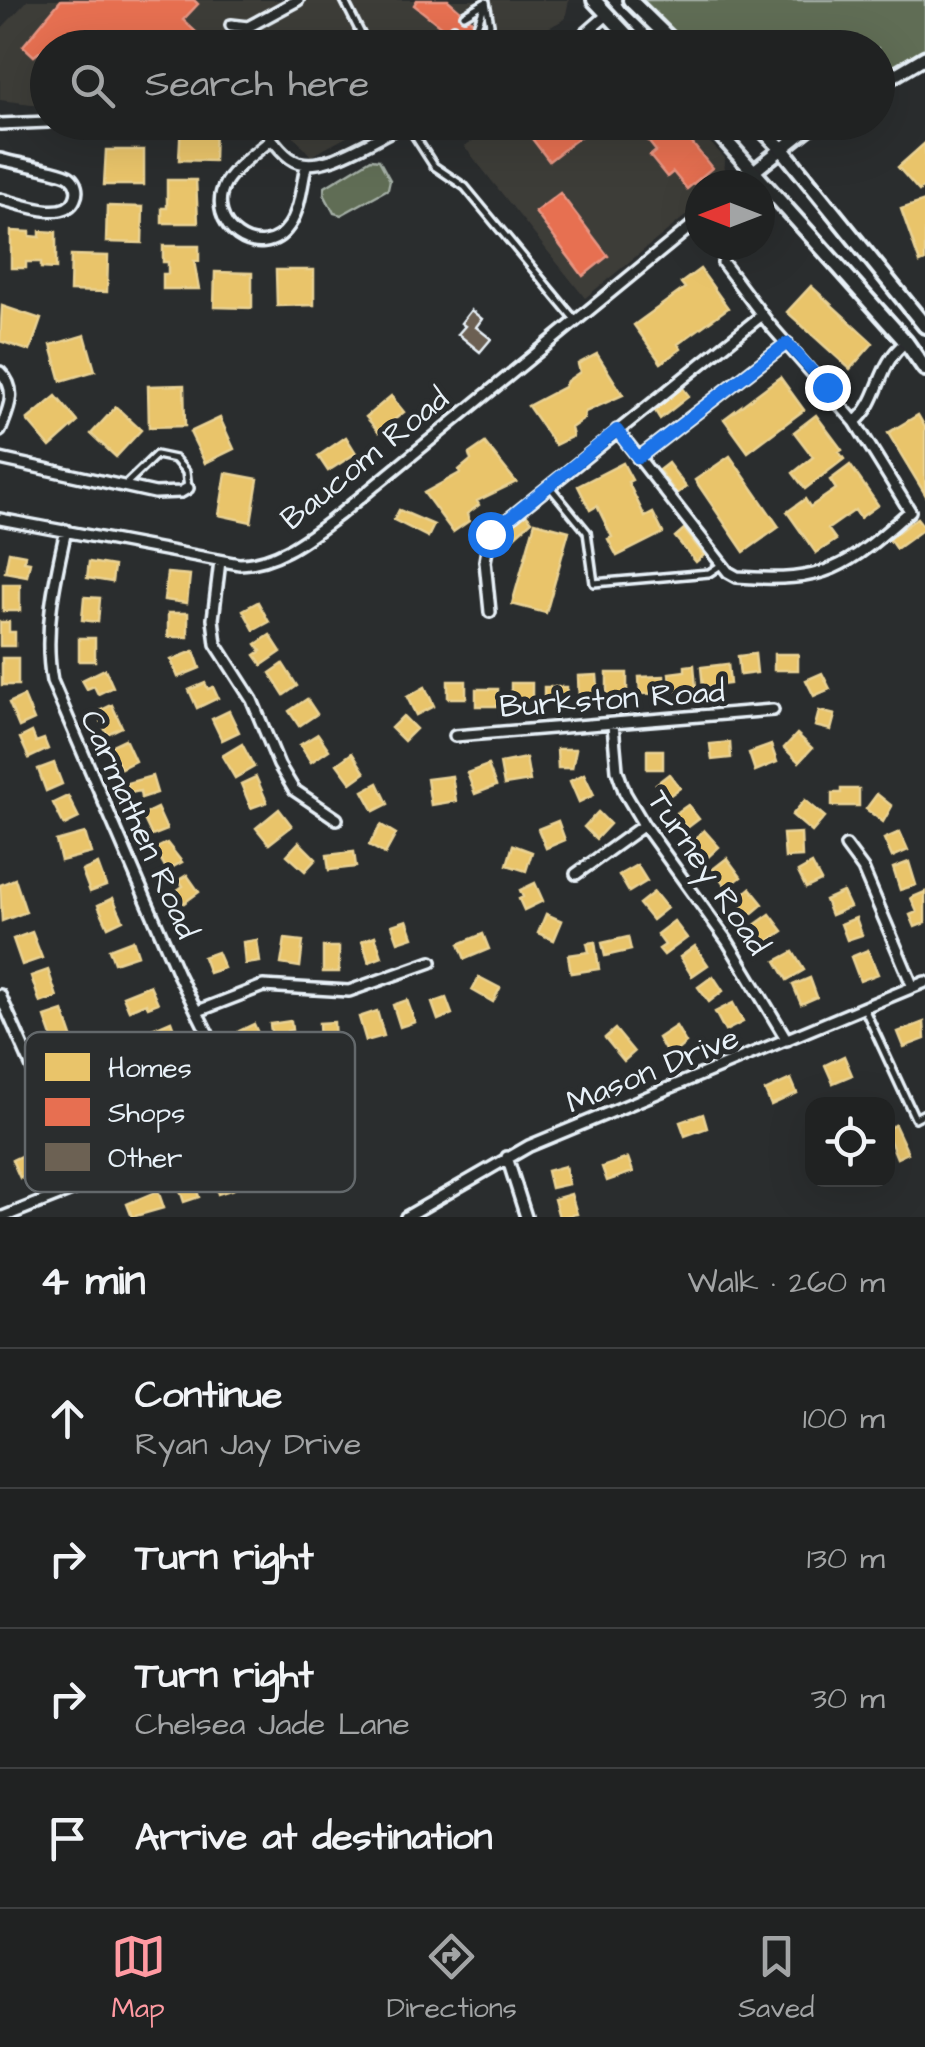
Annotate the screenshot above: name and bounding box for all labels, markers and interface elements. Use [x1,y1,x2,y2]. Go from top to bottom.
search box [30,30,895,140]
icon: search [65,58,120,113]
text: Search here [145,59,369,111]
north arrow [685,170,775,260]
route end [805,365,851,411]
street label: Baucom Road [271,377,459,541]
route start [468,512,514,558]
street label: Burkston Road [498,669,726,730]
street label: Carmathen Road [68,703,209,946]
street label: Turney Road [636,781,780,965]
street label: Mason Drive [559,1015,746,1125]
legend [25,1032,355,1192]
text: Homes [108,1049,192,1088]
text: Shops [108,1094,185,1133]
map controls [805,1097,895,1187]
button: locate [805,1097,895,1187]
text: Other [108,1139,183,1178]
text: 4 min [40,1253,145,1311]
text: Walk · 260 m [688,1260,885,1305]
text: Continue [135,1370,282,1422]
icon: ahead [40,1391,95,1446]
text: 100 m [803,1396,885,1441]
text: Ryan Jay Drive [135,1422,361,1467]
icon: right [40,1531,95,1586]
text: Turn right [135,1532,314,1584]
text: 130 m [807,1536,885,1581]
text: Turn right [135,1650,314,1702]
icon: right [40,1671,95,1726]
text: 30 m [811,1676,885,1721]
text: Chelsea Jade Lane [135,1702,410,1747]
icon: arrive [40,1811,95,1866]
text: Arrive at destination [135,1812,492,1864]
tab: Map [111,1929,166,2028]
tab: Directions [387,1929,517,2028]
tab: Saved [738,1929,814,2028]

